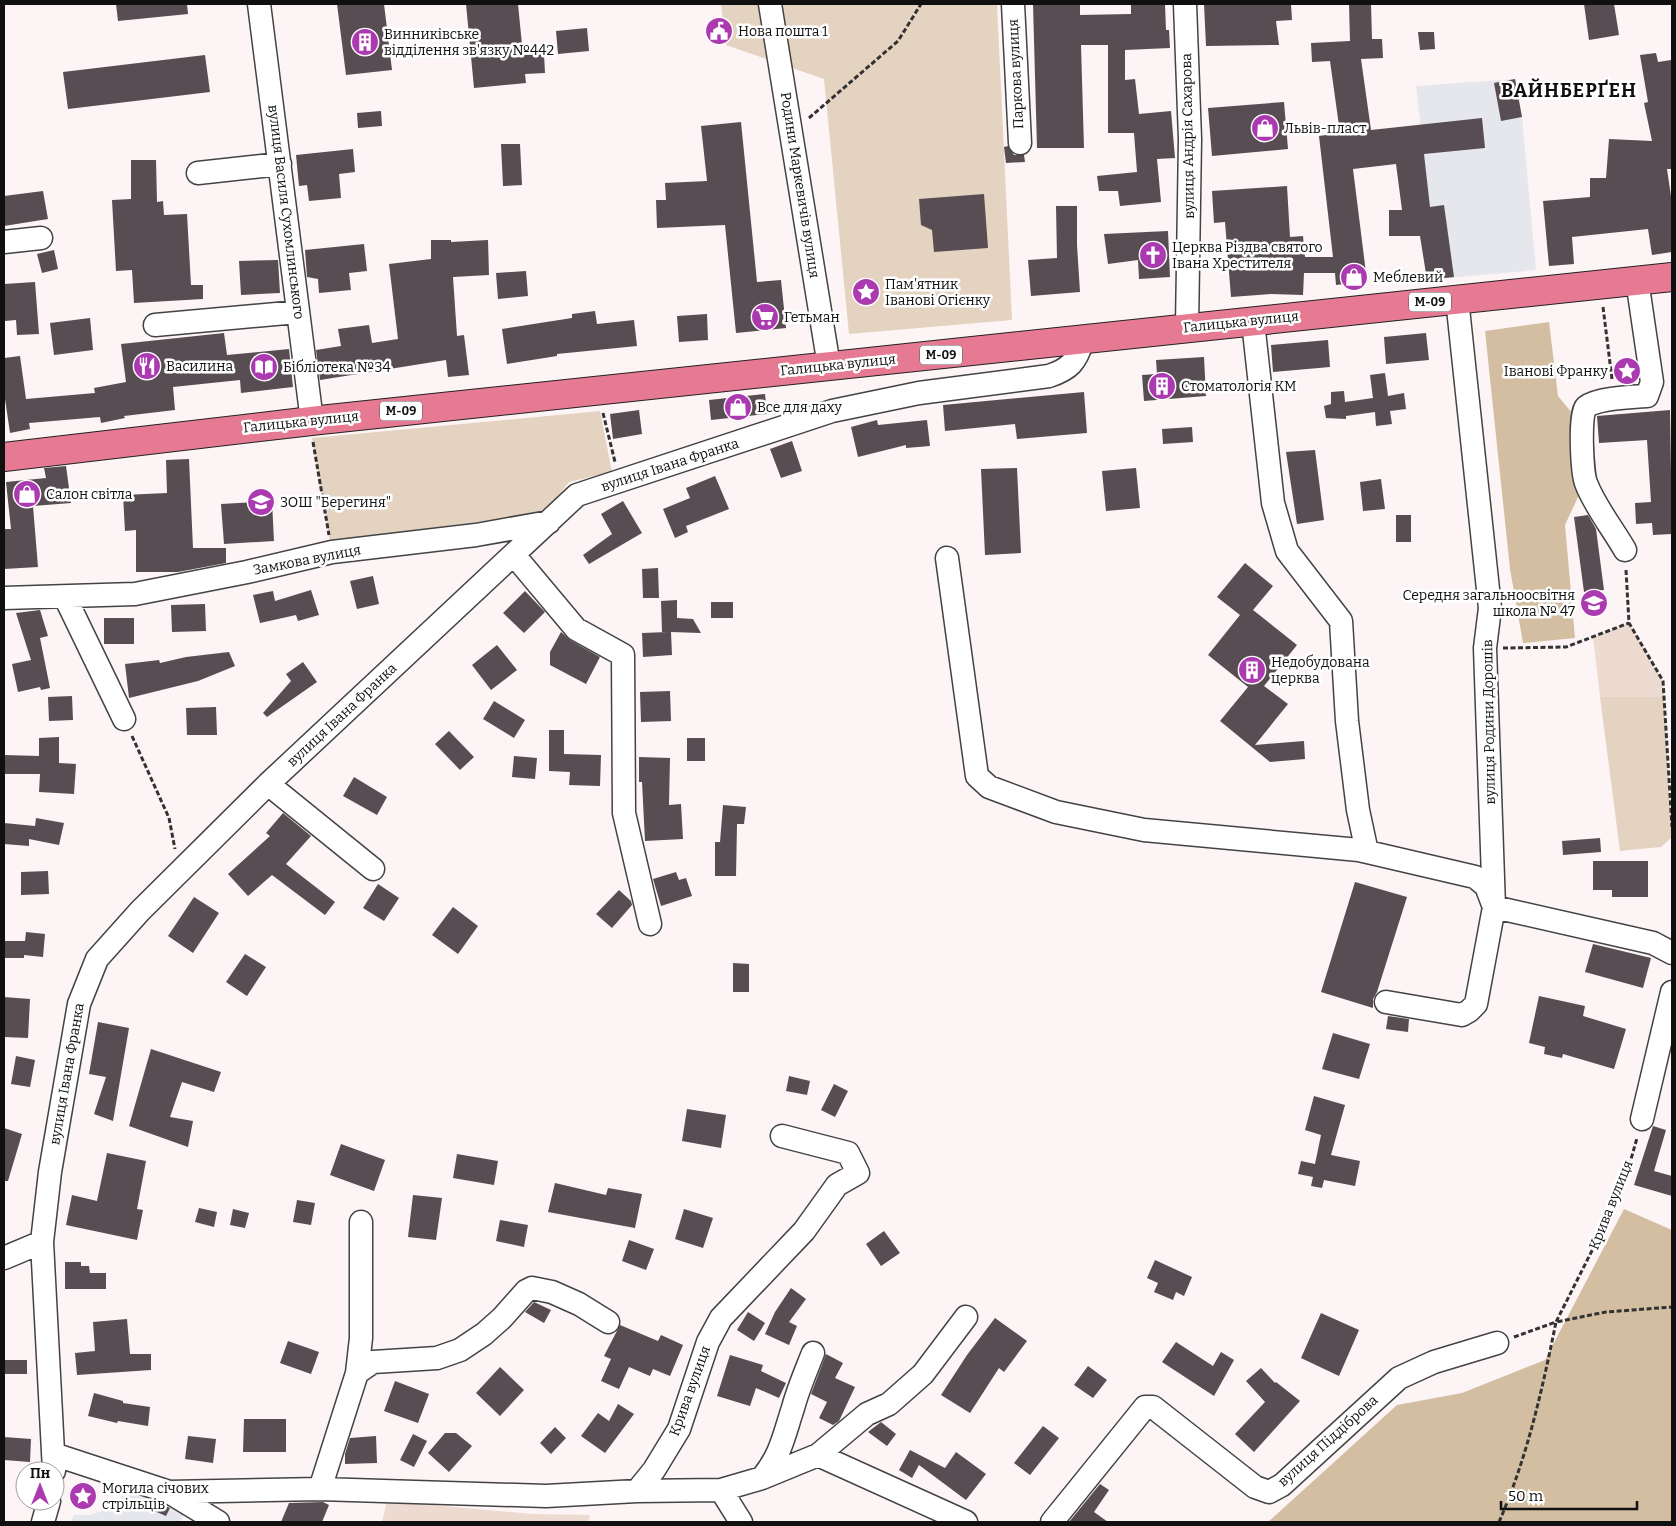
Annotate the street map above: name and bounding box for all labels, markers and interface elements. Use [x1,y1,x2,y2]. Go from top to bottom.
public building icon: Нова пошта 1 [704,16,734,46]
street label: Паркова вулиця [1005,18,1027,129]
place label: Нова пошта 1 [738,23,828,40]
place label: Винниківське відділення зв'язку №442 [384,26,554,59]
building icon: Винниківське відділення зв'язку №442 [350,27,380,57]
street label: вулиця Андрія Сахарова [1178,53,1198,219]
district label: ВАЙНБЕРҐЕН [1501,78,1637,102]
street label: Родини Маркевичів вулиця [777,91,823,279]
street label: вулиця Василя Сухомлинського [264,104,308,320]
shop icon: Львів-пласт [1250,113,1280,143]
place label: Львів-пласт [1284,120,1366,137]
place label: Церква Різдва святого Івана Хрестителя [1172,239,1323,272]
church icon: Церква Різдва святого Івана Хрестителя [1138,240,1168,270]
shop icon: Меблевий [1339,262,1369,292]
place label: Меблевий [1373,269,1443,286]
place label: Пам'ятник Іванові Огієнку [885,276,991,309]
place icon: Пам'ятник Іванові Огієнку [851,277,881,307]
road number: М-09 [1409,292,1451,312]
supermarket icon: Гетьман [750,302,780,332]
street label: Галицька вулиця [1182,307,1300,337]
place label: Гетьман [784,309,840,326]
road number: М-09 [920,346,962,364]
street label: Галицька вулиця [779,350,897,380]
restaurant icon: Василина [132,351,162,381]
library icon: Бібліотека №34 [249,352,279,382]
place icon: Іванові Франку [1612,356,1642,386]
place label: Василина [166,358,233,375]
place label: Бібліотека №34 [283,359,391,376]
place label: Іванові Франку [1504,363,1609,380]
building icon: Стоматологія KM [1147,371,1177,401]
place label: Стоматологія KM [1181,378,1296,395]
shop icon: Все для даху [723,392,753,422]
place label: Все для даху [757,399,842,416]
road number: М-09 [380,402,422,421]
street label: Галицька вулиця [242,407,360,437]
street label: вулиця Івана Франка [599,435,741,495]
shop icon: Салон світла [12,479,42,509]
place label: Салон світла [46,486,133,503]
school or university icon: ЗОШ "Берегиня" [246,487,276,517]
place label: ЗОШ "Берегиня" [280,494,391,511]
street label: Замкова вулиця [252,541,363,579]
place label: Середня загальноосвітня школа № 47 [1403,587,1575,620]
school or university icon: Середня загальноосвітня школа № 47 [1579,588,1609,618]
street label: вулиця Родини Дорошів [1479,639,1499,805]
place label: Недобудована церква [1271,654,1370,687]
building icon: Недобудована церква [1237,655,1267,685]
street label: вулиця Івана Франка [284,660,401,770]
street label: вулиця Івана Франка [46,1001,88,1146]
street label: Крива вулиця [1585,1158,1637,1252]
street label: Крива вулиця [666,1343,714,1438]
street label: вулиця Піддіброва [1275,1391,1382,1490]
north arrow [15,1461,65,1511]
text: Пн [30,1465,50,1482]
scale bar [1501,1478,1637,1510]
place label: Могила січових стрільців [102,1480,209,1513]
place icon: Могила січових стрільців [68,1481,98,1511]
text: 50 m [1508,1487,1544,1505]

